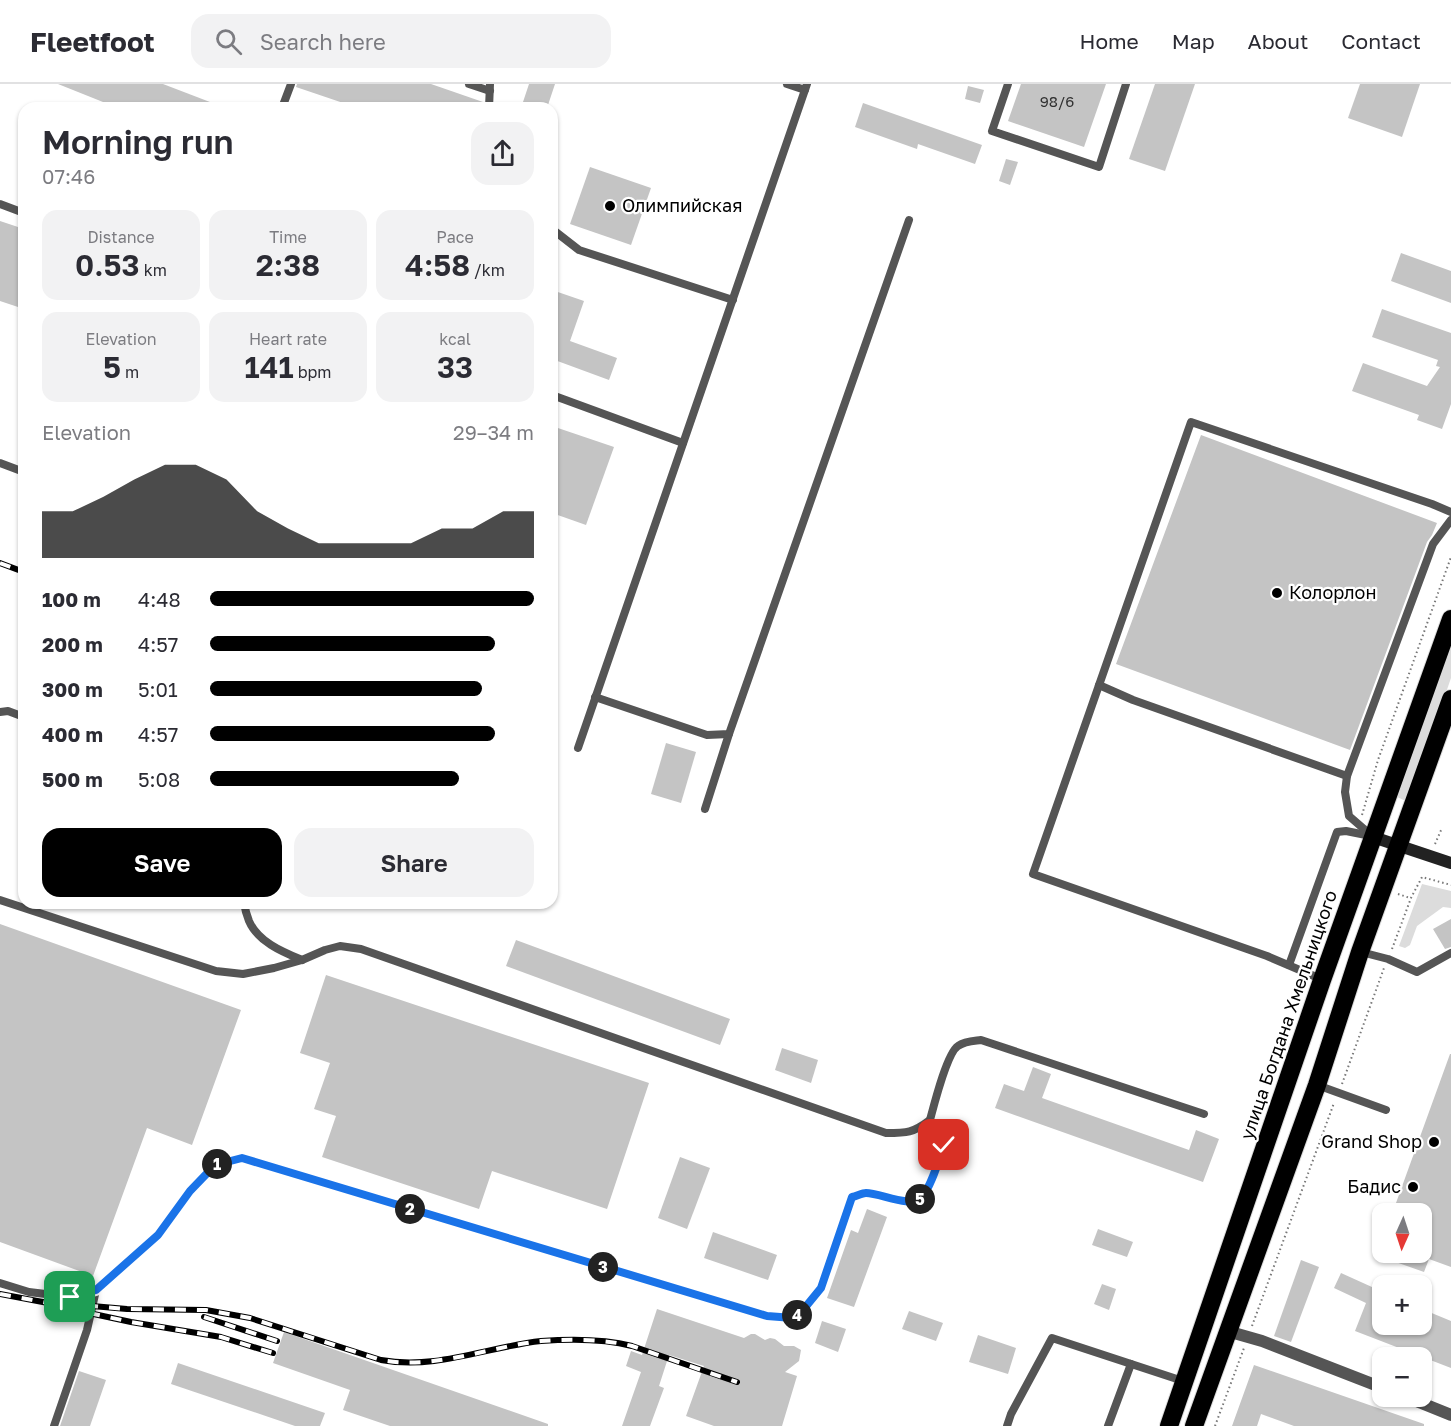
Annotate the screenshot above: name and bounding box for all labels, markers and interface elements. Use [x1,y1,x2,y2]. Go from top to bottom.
search box [191,14,611,68]
text: Fleetfoot [30,25,155,58]
icon: search [212,25,245,58]
text: Search here [260,28,386,55]
text: Home [1079,28,1139,54]
text: Map [1172,28,1215,54]
text: About [1248,28,1308,54]
text: Contact [1341,28,1421,54]
house number: 98/6 [1040,92,1074,110]
text: Morning run [42,122,234,161]
button: share [471,122,534,185]
text: 07:46 [42,164,95,188]
place label: Олимпийская [622,194,742,216]
marker: Олимпийская [603,199,617,213]
text: Distance [87,227,155,247]
text: Time [269,227,307,247]
text: Pace [436,227,474,247]
text: 0.53 [75,247,140,283]
text: 2:38 [256,247,320,283]
text: 4:58 [405,247,470,283]
text: km [140,260,167,280]
text: /km [470,260,505,280]
text: Elevation [85,329,157,349]
text: Heart rate [249,329,327,349]
text: kcal [439,329,471,349]
text: 5 [103,349,121,385]
text: 141 [245,349,294,385]
text: 33 [437,349,473,385]
text: m [121,362,139,382]
text: bpm [294,362,331,382]
text: Elevation [42,420,131,444]
text: 29–34 m [453,420,534,444]
place label: Колорлон [1289,581,1376,603]
marker: Колорлон [1270,586,1284,600]
text: 100 m [42,587,101,611]
text: 4:48 [138,587,181,611]
text: 200 m [42,632,103,656]
text: 4:57 [138,632,178,656]
text: 300 m [42,677,103,701]
text: 5:01 [138,677,178,701]
text: 400 m [42,722,103,746]
text: 4:57 [138,722,178,746]
text: 500 m [42,767,103,791]
text: 5:08 [138,767,180,791]
button: Save [42,828,282,897]
button: Share [294,828,534,897]
street label: улица Богдана Хмельницкого [1235,887,1341,1142]
pin [918,1119,969,1170]
icon: check [927,1128,960,1161]
place label: Grand Shop [1321,1130,1422,1152]
marker: Grand Shop [1427,1135,1441,1149]
pin: 1 [202,1149,232,1179]
text: 1 [213,1154,221,1174]
place label: Бадис [1347,1175,1401,1197]
marker: Бадис [1406,1180,1420,1194]
pin: 5 [905,1184,935,1214]
text: 5 [915,1189,925,1209]
pin: 2 [395,1194,425,1224]
text: 2 [405,1199,415,1219]
north arrow [1372,1203,1432,1263]
map controls [1372,1203,1432,1407]
pin: 3 [588,1252,618,1282]
text: 3 [598,1257,608,1277]
pin [44,1271,95,1322]
button: + [1372,1275,1432,1335]
icon: arrive [53,1280,86,1313]
pin: 4 [782,1300,812,1330]
text: 4 [792,1305,802,1325]
button: − [1372,1347,1432,1407]

